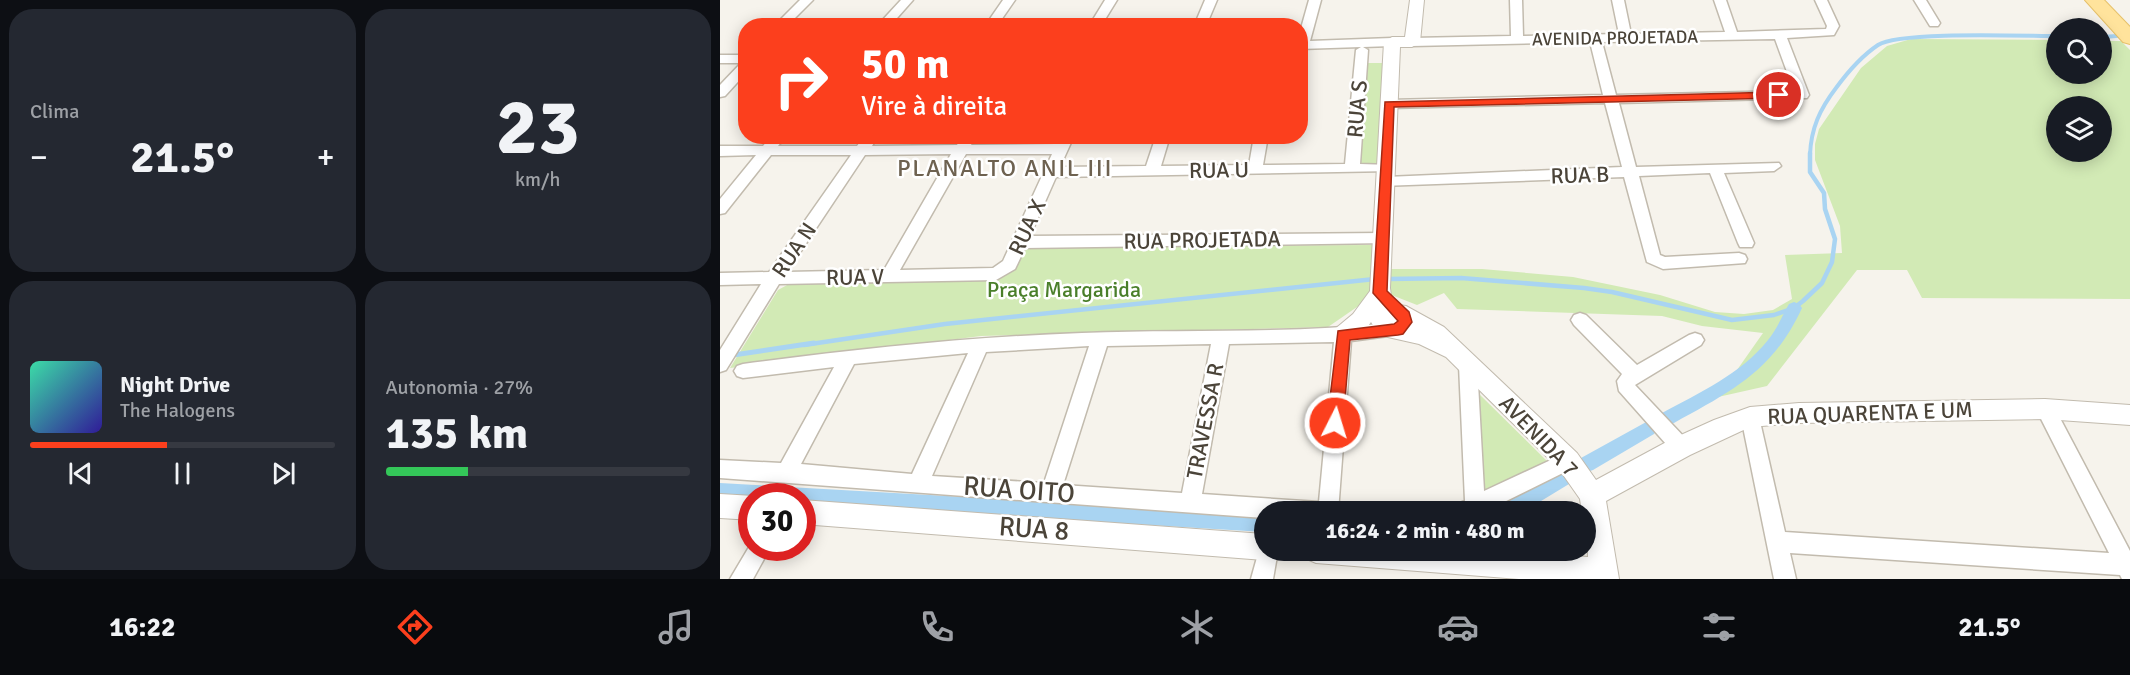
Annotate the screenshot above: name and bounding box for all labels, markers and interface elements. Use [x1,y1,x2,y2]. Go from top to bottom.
map controls [2046,18,2112,162]
button: search [2046,18,2112,84]
street label: AVENIDA PROJETADA [1532,26,1698,50]
text: 50 m [861,39,950,90]
icon: right [762,42,840,120]
pin [1753,69,1804,120]
icon: arrive [1762,78,1795,111]
street label: RUA S [1341,79,1373,139]
text: 23 [496,80,580,176]
text: Vire à direita [861,90,1007,123]
button: layers [2046,96,2112,162]
text: Clima [30,99,79,124]
text: 21.5° [130,130,234,185]
text: − [30,137,48,178]
text: + [317,137,334,178]
district label: PLANALTO ANIL III [897,153,1113,183]
street label: RUA U [1189,156,1249,184]
street label: RUA B [1550,160,1610,190]
text: km/h [515,167,560,192]
street label: RUA X [1002,195,1052,259]
street label: RUA N [766,217,822,283]
street label: RUA PROJETADA [1123,225,1281,255]
street label: RUA V [826,263,885,291]
park label: Praça Margarida [987,276,1141,303]
street label: TRAVESSA R [1181,361,1229,481]
text: Night Drive [120,371,230,398]
text: Autonomia · 27% [386,375,533,400]
street label: AVENIDA 7 [1494,390,1584,482]
position arrow [1303,391,1367,455]
street label: RUA QUARENTA E UM [1767,396,1973,430]
text: The Halogens [120,398,235,423]
text: 135 km [386,406,528,461]
icon: previous [64,457,97,490]
icon: pause [166,457,199,490]
icon: next [267,457,300,490]
street label: RUA OITO [962,470,1076,510]
speed limit sign: 30 [738,483,816,561]
street label: RUA 8 [998,510,1070,548]
text: 16:24 · 2 min · 480 m [1325,517,1525,544]
icon: directions [394,606,436,648]
icon: music [655,606,697,648]
icon: phone [916,606,958,648]
icon: climate [1176,606,1218,648]
icon: car [1437,606,1479,648]
icon: filters [1698,606,1740,648]
text: 16:22 [109,611,176,644]
text: 21.5° [1958,611,2021,644]

